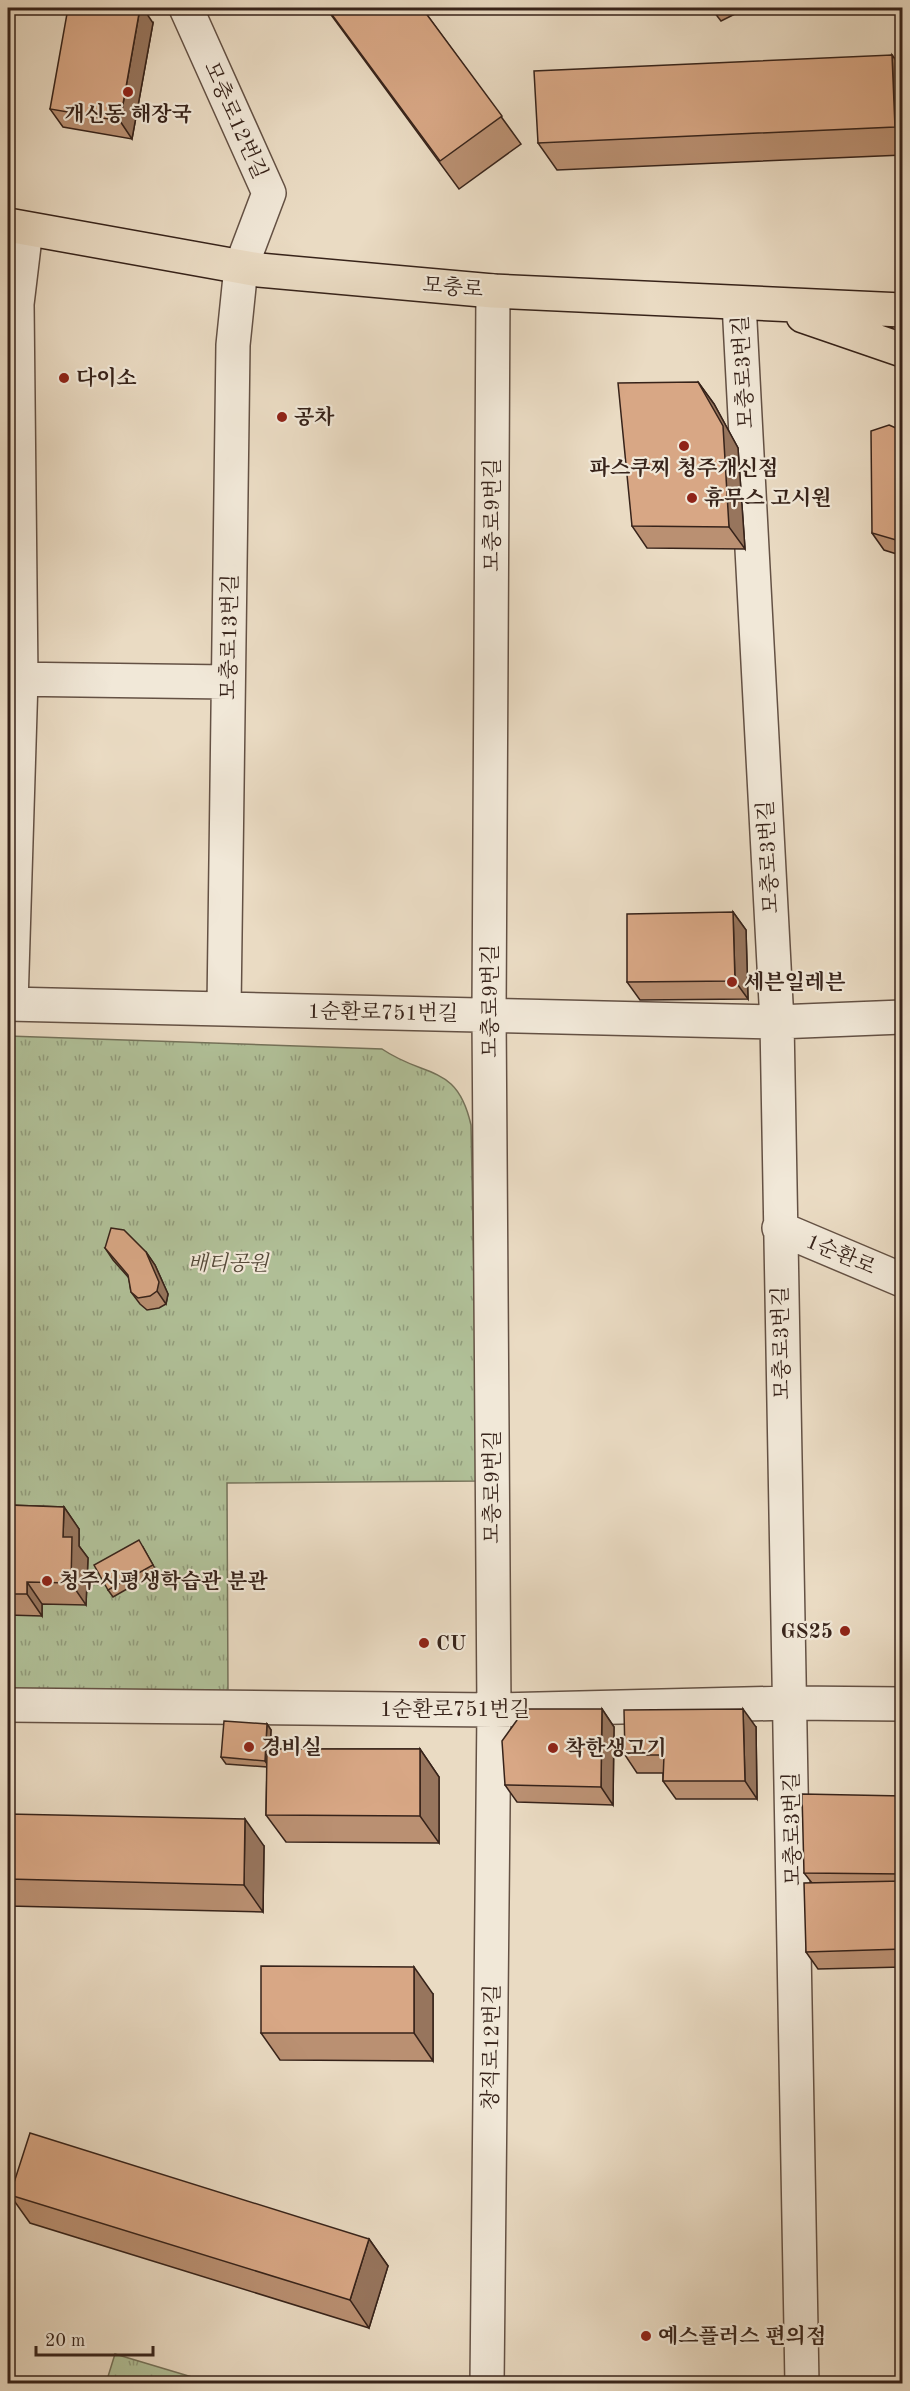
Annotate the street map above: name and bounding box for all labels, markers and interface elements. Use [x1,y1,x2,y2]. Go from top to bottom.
street label: 모충로12번길 [199,58,272,182]
marker: 개신동 해장국 [121,85,135,99]
place label: 개신동 해장국 [64,102,192,126]
street label: 모충로 [422,273,484,302]
street label: 모충로3번길 [729,315,758,429]
place label: 다이소 [76,366,137,390]
marker: 다이소 [57,371,71,385]
place label: 공차 [294,405,335,429]
marker: 공차 [275,410,289,424]
marker: 파스쿠찌 청주개신점 [677,439,691,453]
place label: 파스쿠찌 청주개신점 [590,456,778,480]
street label: 모충로9번길 [481,458,504,572]
place label: 휴무스 고시원 [704,486,832,510]
marker: 휴무스 고시원 [685,491,699,505]
street label: 모충로13번길 [217,574,242,700]
street label: 모충로3번길 [754,800,783,914]
street label: 모충로9번길 [479,944,502,1058]
place label: 세븐일레븐 [744,970,845,994]
marker: 세븐일레븐 [725,975,739,989]
street label: 1순환로751번길 [308,1000,458,1025]
street label: 1순환로 [803,1230,879,1279]
park label: 배티공원 [187,1252,270,1275]
street label: 모충로3번길 [769,1286,794,1400]
street label: 모충로9번길 [481,1430,504,1544]
place label: 청주시평생학습관 분관 [59,1569,268,1593]
marker: 청주시평생학습관 분관 [40,1574,54,1588]
place label: GS25 [781,1622,833,1643]
marker: GS25 [838,1624,852,1638]
place label: CU [436,1634,467,1655]
marker: CU [417,1636,431,1650]
street label: 1순환로751번길 [380,1698,530,1721]
place label: 경비실 [261,1735,322,1759]
place label: 착한생고기 [565,1736,666,1760]
marker: 경비실 [242,1740,256,1754]
marker: 착한생고기 [546,1741,560,1755]
street label: 모충로3번길 [780,1772,805,1886]
street label: 창직로12번길 [479,1984,504,2110]
scale bar [36,2319,153,2357]
place label: 예스플러스 편의점 [658,2324,826,2348]
marker: 예스플러스 편의점 [639,2329,653,2343]
text: 20 m [45,2332,85,2350]

